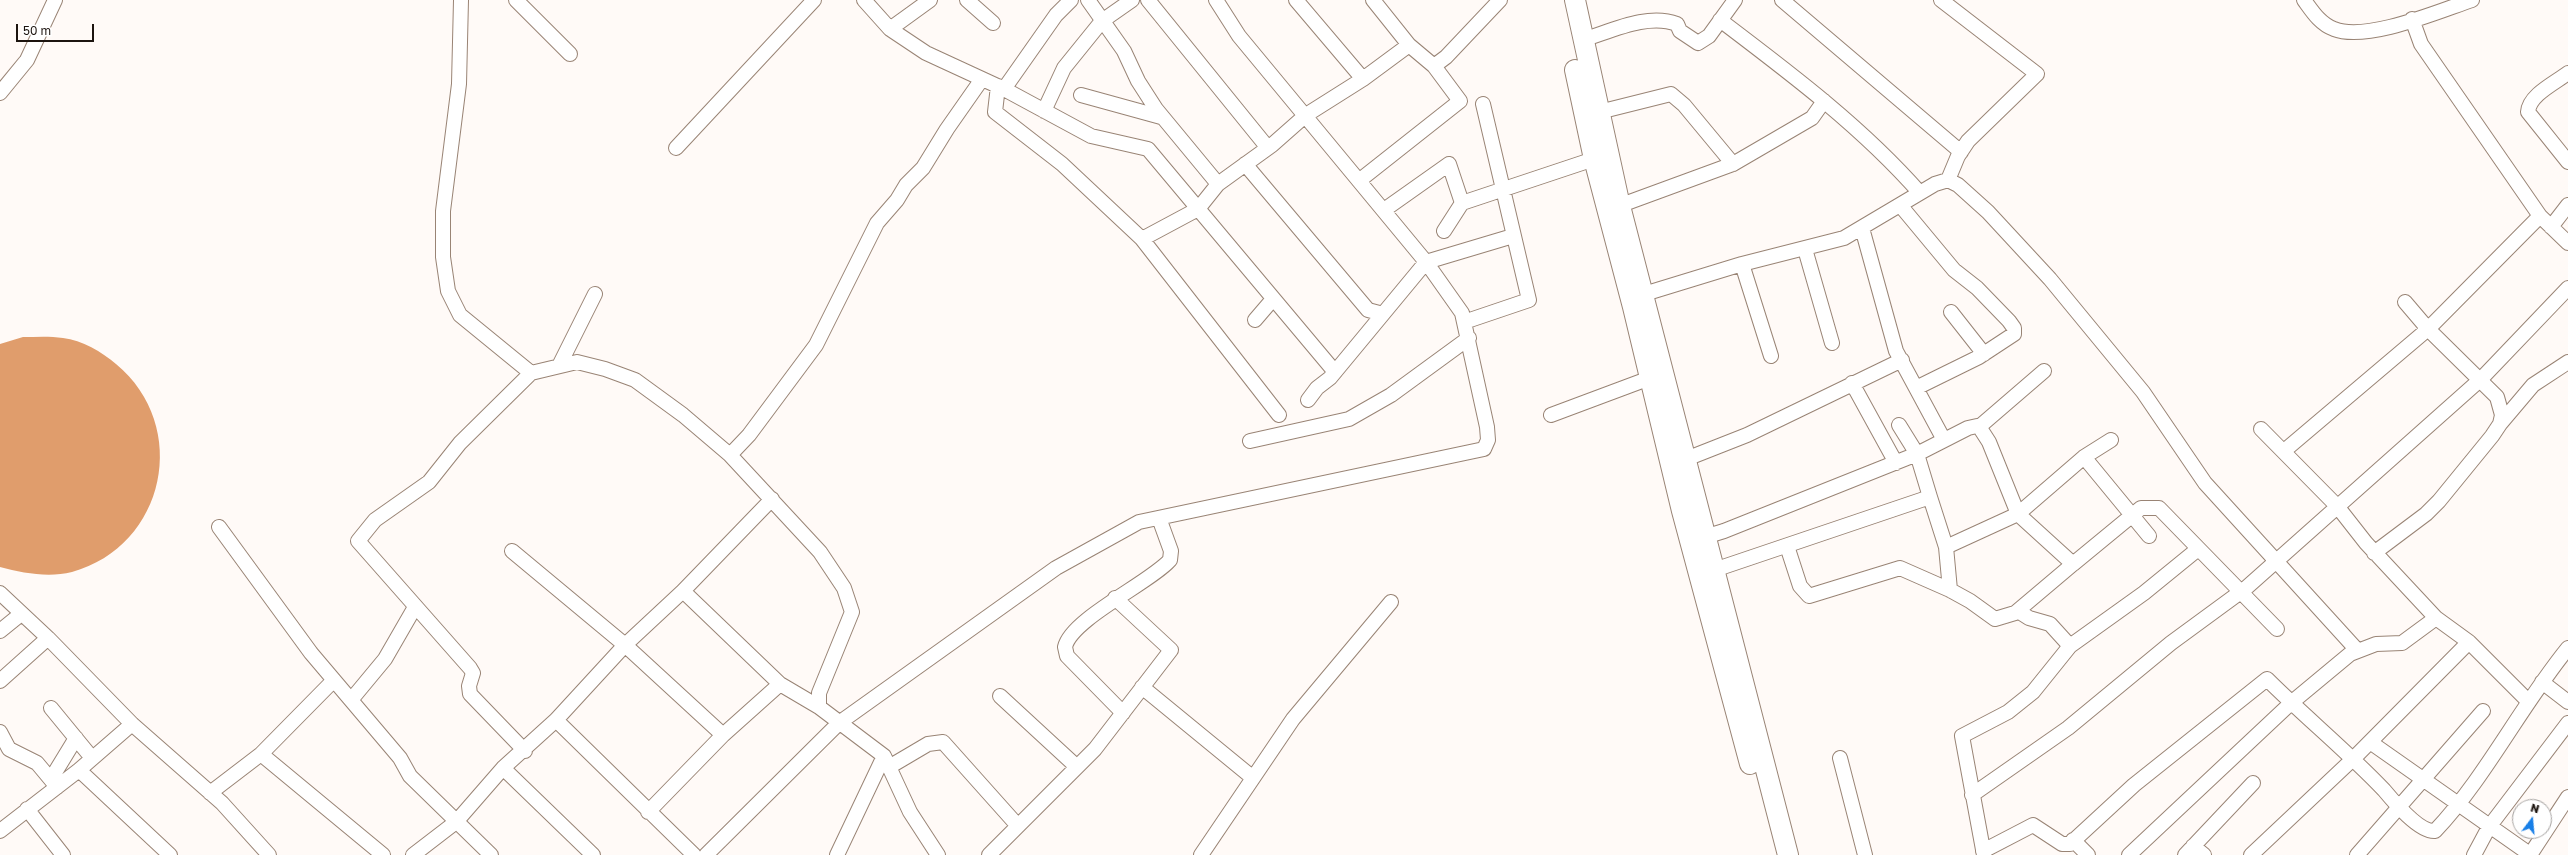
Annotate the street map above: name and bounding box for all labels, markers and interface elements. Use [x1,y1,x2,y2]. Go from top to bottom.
scale bar [18,16,96,42]
text: 50 m [23,23,51,38]
north arrow [2512,799,2552,839]
text: N [2529,801,2541,815]

